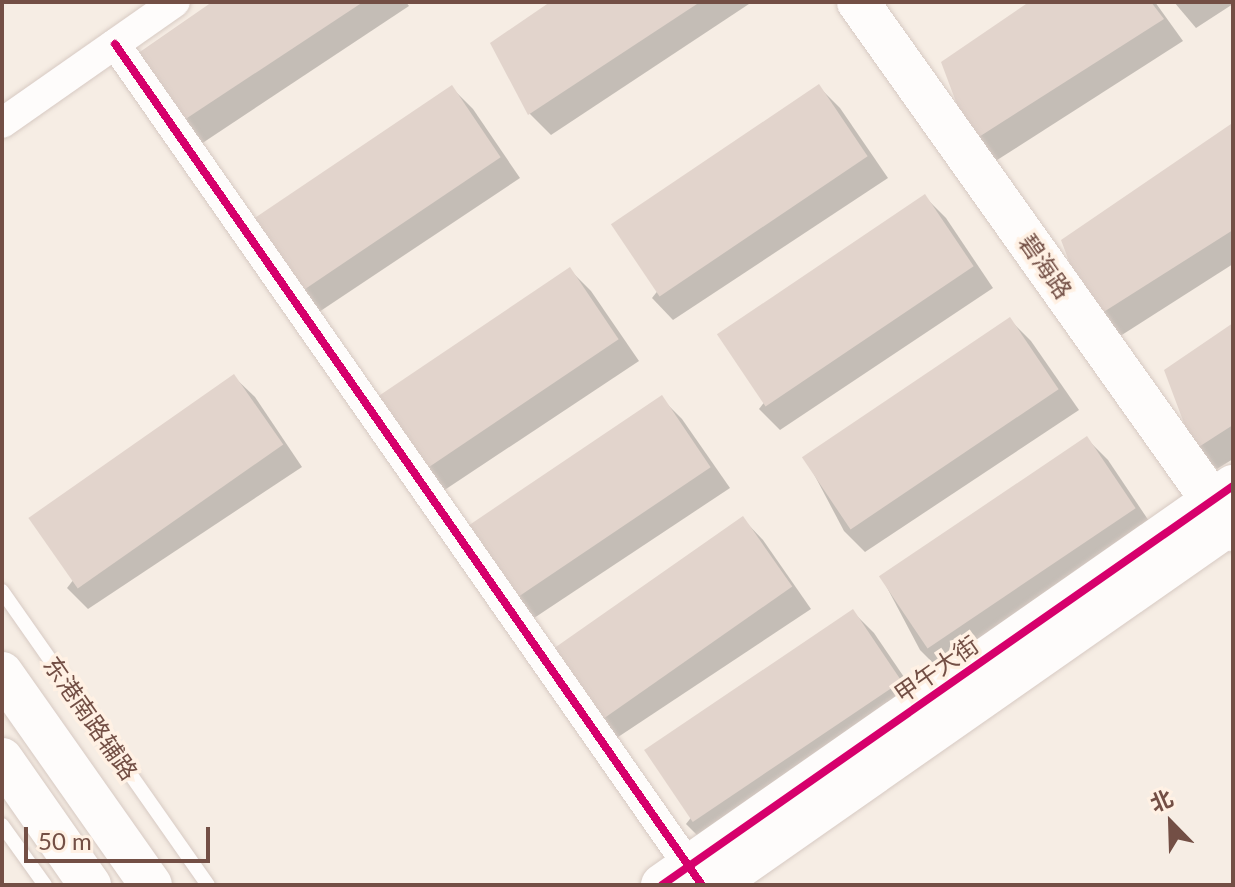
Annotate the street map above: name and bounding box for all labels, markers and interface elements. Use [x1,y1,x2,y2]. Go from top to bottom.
street label: 碧海路 [1014,228,1078,304]
street label: 甲午大街 [888,630,984,708]
street label: 东港南路辅路 [38,651,144,785]
north arrow [1131,783,1211,863]
text: 北 [1146,784,1177,817]
scale bar [28,811,214,861]
text: 50 m [38,826,92,855]

